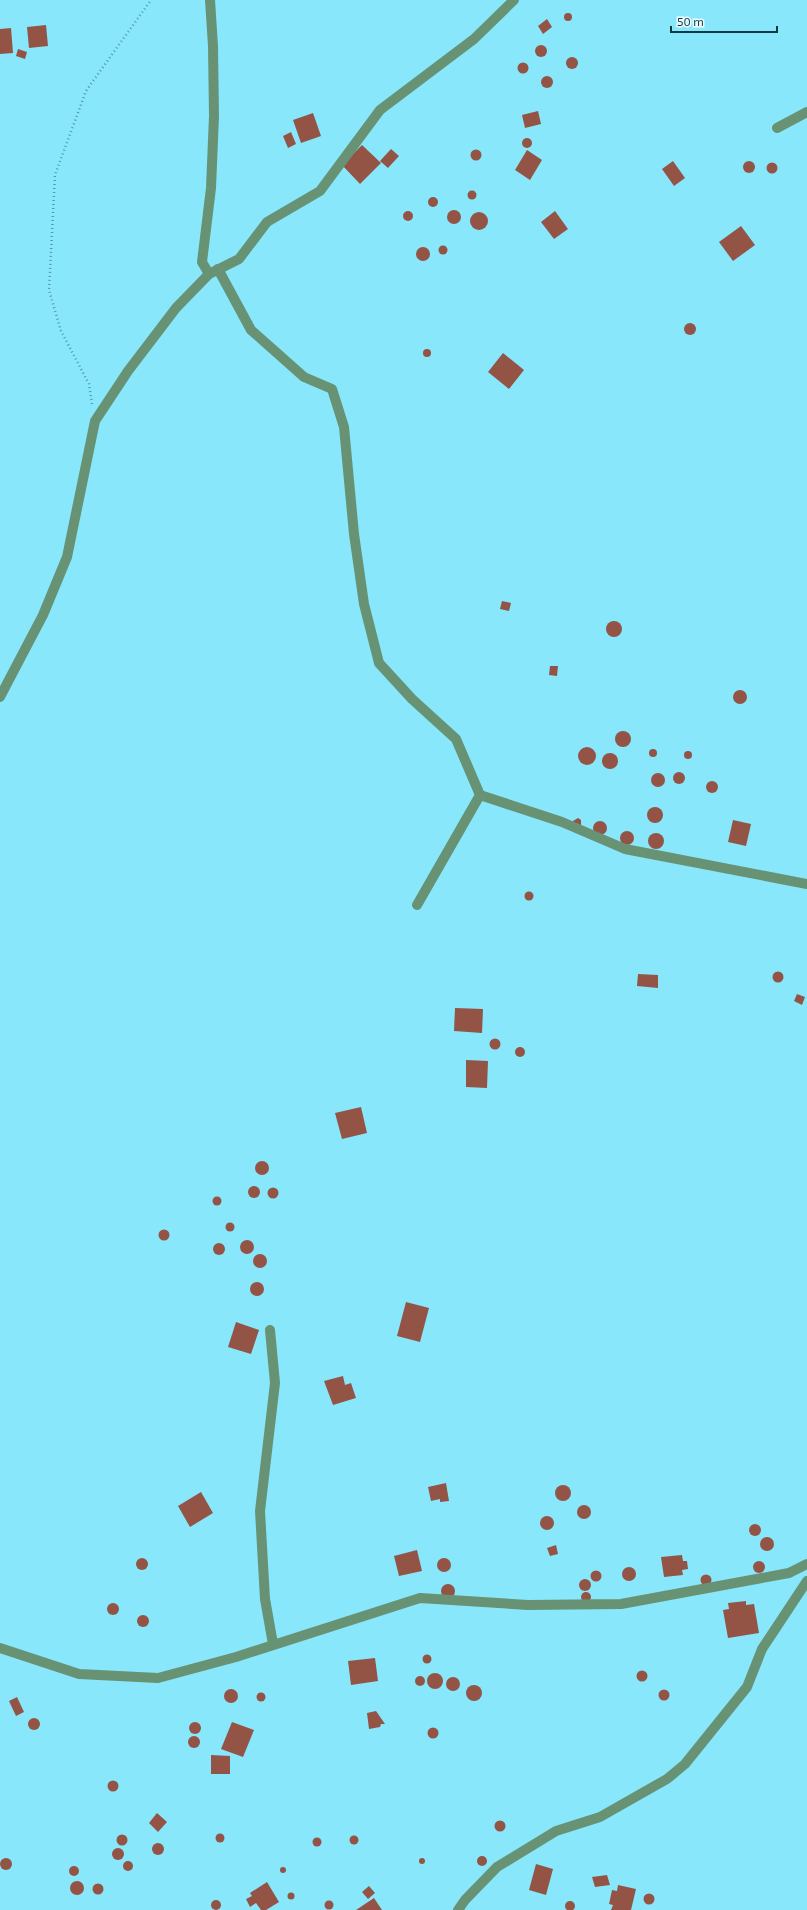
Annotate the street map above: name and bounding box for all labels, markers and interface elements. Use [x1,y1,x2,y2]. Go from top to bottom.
scale bar [671,8,777,34]
text: 50 m [677,14,704,28]

